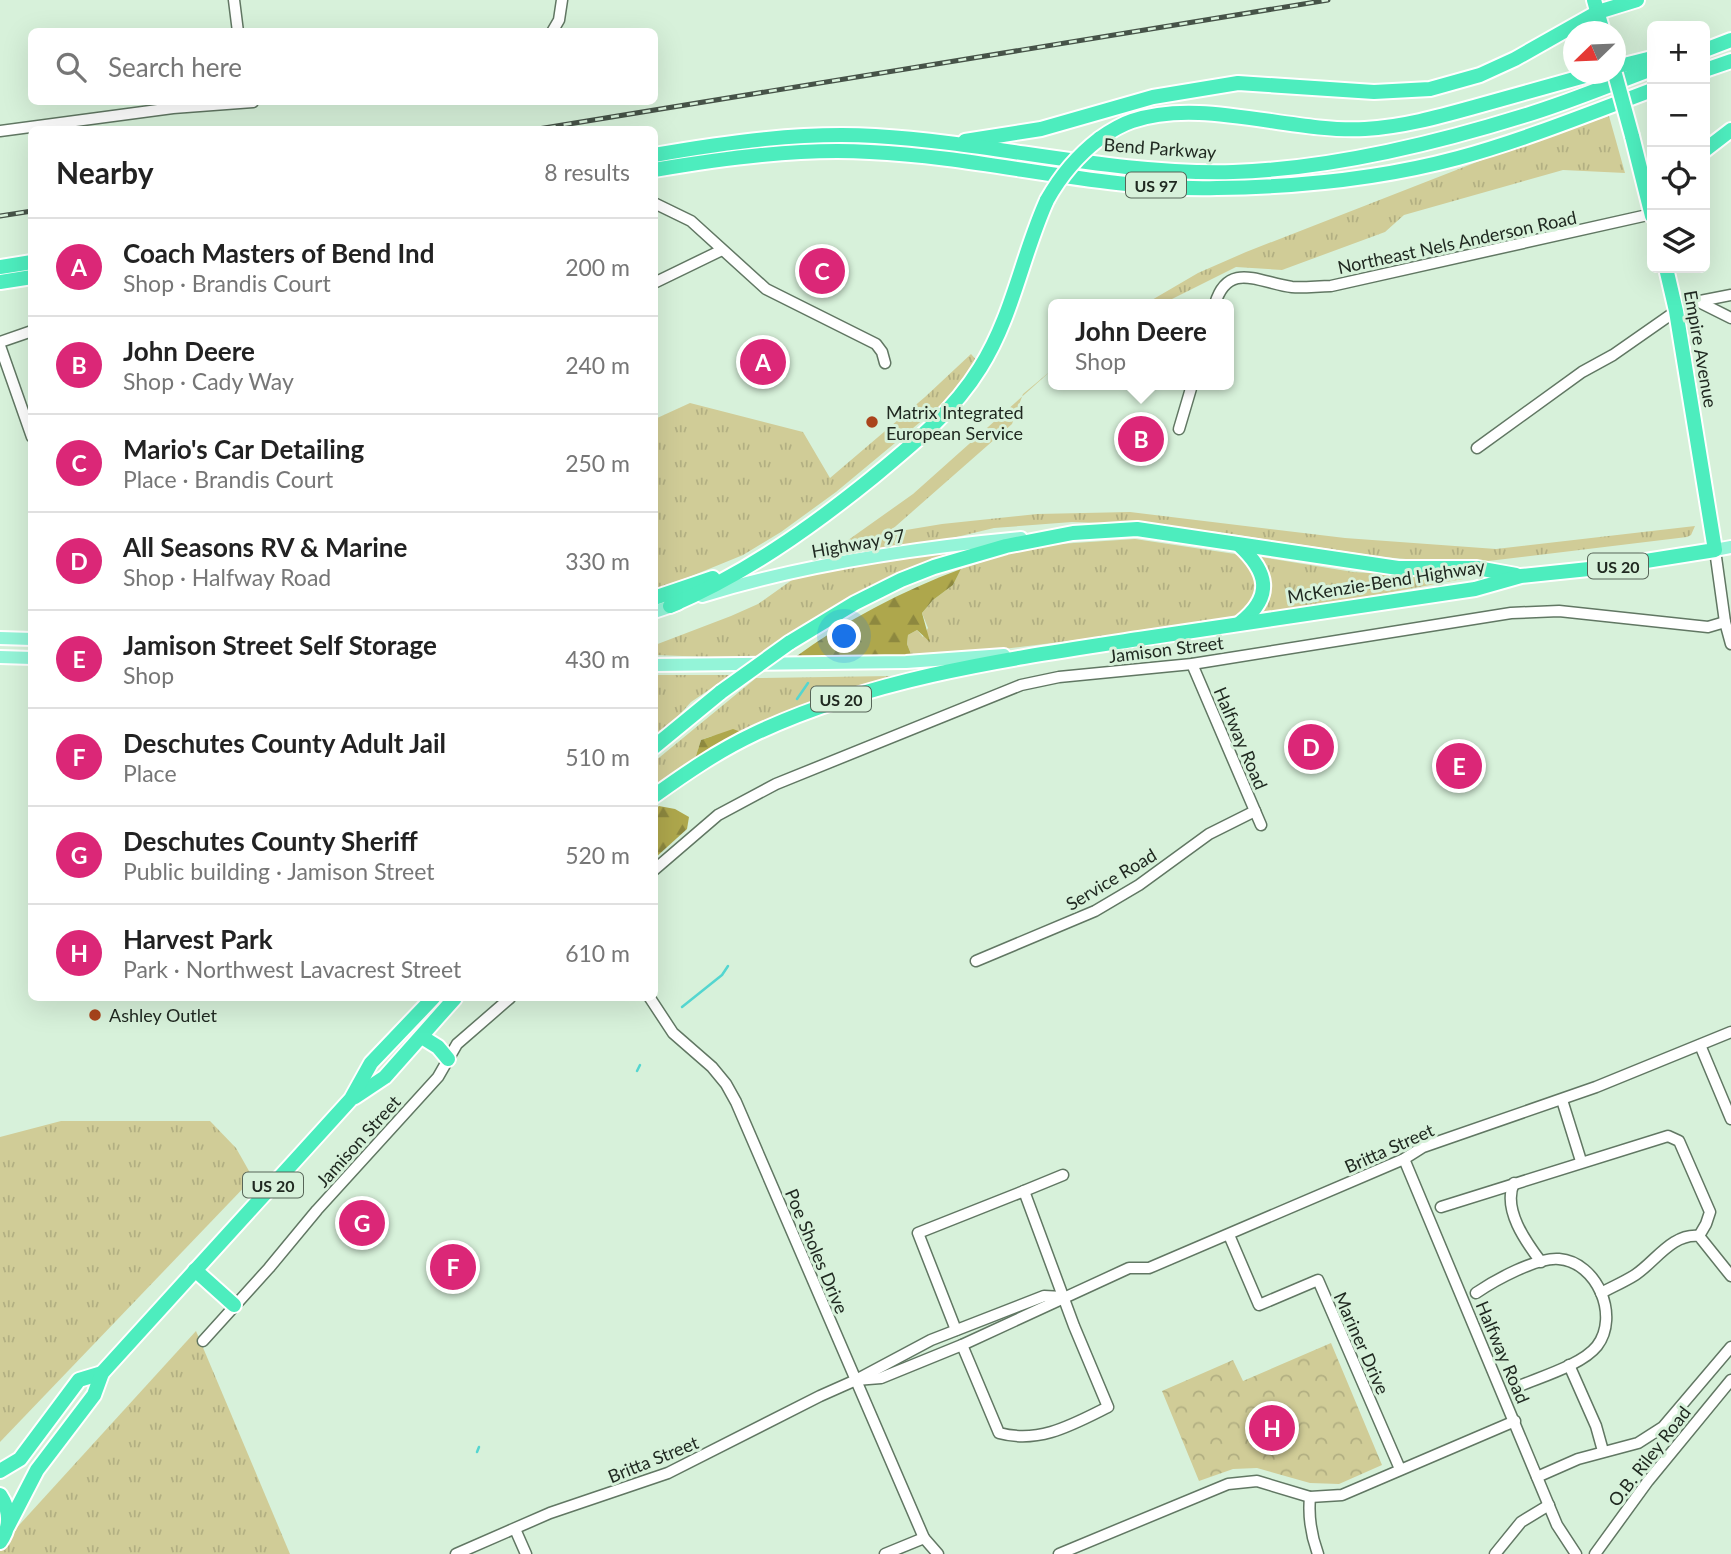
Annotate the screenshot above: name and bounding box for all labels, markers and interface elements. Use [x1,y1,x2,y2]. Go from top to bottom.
north arrow [1563,21,1626,84]
map controls [1647,21,1710,273]
button: + [1647,21,1710,84]
search box [28,28,658,105]
icon: search [52,48,90,86]
text: Search here [108,51,242,83]
button: − [1647,84,1710,147]
street label: Bend Parkway [1103,133,1218,163]
button: locate [1647,147,1710,210]
text: Nearby [56,154,154,190]
text: 8 results [544,158,630,186]
road number: US 97 [1126,172,1186,197]
street label: Northeast Nels Anderson Road [1335,206,1579,278]
button: layers [1647,210,1710,273]
text: Coach Masters of Bend Ind [123,237,435,269]
pin: C [799,245,845,297]
text: A [71,253,87,281]
text: 200 m [565,253,630,281]
text: Shop · Brandis Court [123,269,331,297]
street label: Empire Avenue [1680,289,1722,409]
popup [1048,299,1234,390]
text: John Deere [1075,315,1207,347]
text: John Deere [123,335,255,367]
pin: A [740,336,786,388]
text: Shop [1075,347,1126,375]
text: B [71,351,87,379]
text: 240 m [565,351,630,379]
text: Shop · Cady Way [123,367,294,395]
place label: Matrix Integrated European Service [886,401,1024,444]
pin: B [1118,413,1164,465]
marker: Matrix Integrated European Service [864,414,880,430]
text: Mario's Car Detailing [123,433,364,465]
text: C [71,449,87,477]
text: 250 m [565,449,630,477]
text: Place · Brandis Court [123,465,333,493]
street label: Highway 97 [810,524,906,562]
text: All Seasons RV & Marine [123,531,407,563]
text: D [70,547,88,575]
text: 330 m [565,547,630,575]
street label: McKenzie-Bend Highway [1286,554,1487,607]
road number: US 20 [1588,554,1648,579]
text: Shop · Halfway Road [123,563,331,591]
your location [827,619,861,653]
text: Jamison Street Self Storage [123,629,437,661]
street label: Jamison Street [1107,631,1225,667]
text: E [72,645,86,673]
text: 430 m [565,645,630,673]
text: Shop [123,661,174,689]
street label: Halfway Road [1210,683,1272,793]
road number: US 20 [811,686,871,712]
pin: D [1288,721,1334,773]
text: Deschutes County Adult Jail [123,727,446,759]
pin: E [1436,740,1482,792]
text: F [72,743,86,771]
text: 510 m [565,743,630,771]
text: Place [123,759,177,787]
text: Deschutes County Sheriff [123,825,418,857]
text: G [71,841,87,869]
text: 520 m [565,841,630,869]
street label: Service Road [1062,843,1160,915]
text: Public building · Jamison Street [123,857,435,885]
text: Harvest Park [123,923,273,955]
text: H [70,939,88,967]
text: 610 m [565,939,630,967]
text: Park · Northwest Lavacrest Street [123,955,461,983]
place label: Ashley Outlet [109,1004,217,1026]
marker: Ashley Outlet [87,1007,103,1023]
street label: Jamison Street [311,1090,405,1191]
street label: Britta Street [1341,1118,1438,1177]
road number: US 20 [243,1172,303,1198]
street label: Poe Sholes Drive [781,1185,853,1317]
pin: G [339,1197,385,1249]
pin: F [430,1241,476,1293]
street label: Mariner Drive [1330,1289,1394,1397]
street label: Halfway Road [1472,1297,1534,1407]
pin: H [1249,1402,1295,1454]
street label: O.B. Riley Road [1603,1402,1695,1510]
street label: Britta Street [605,1431,702,1487]

